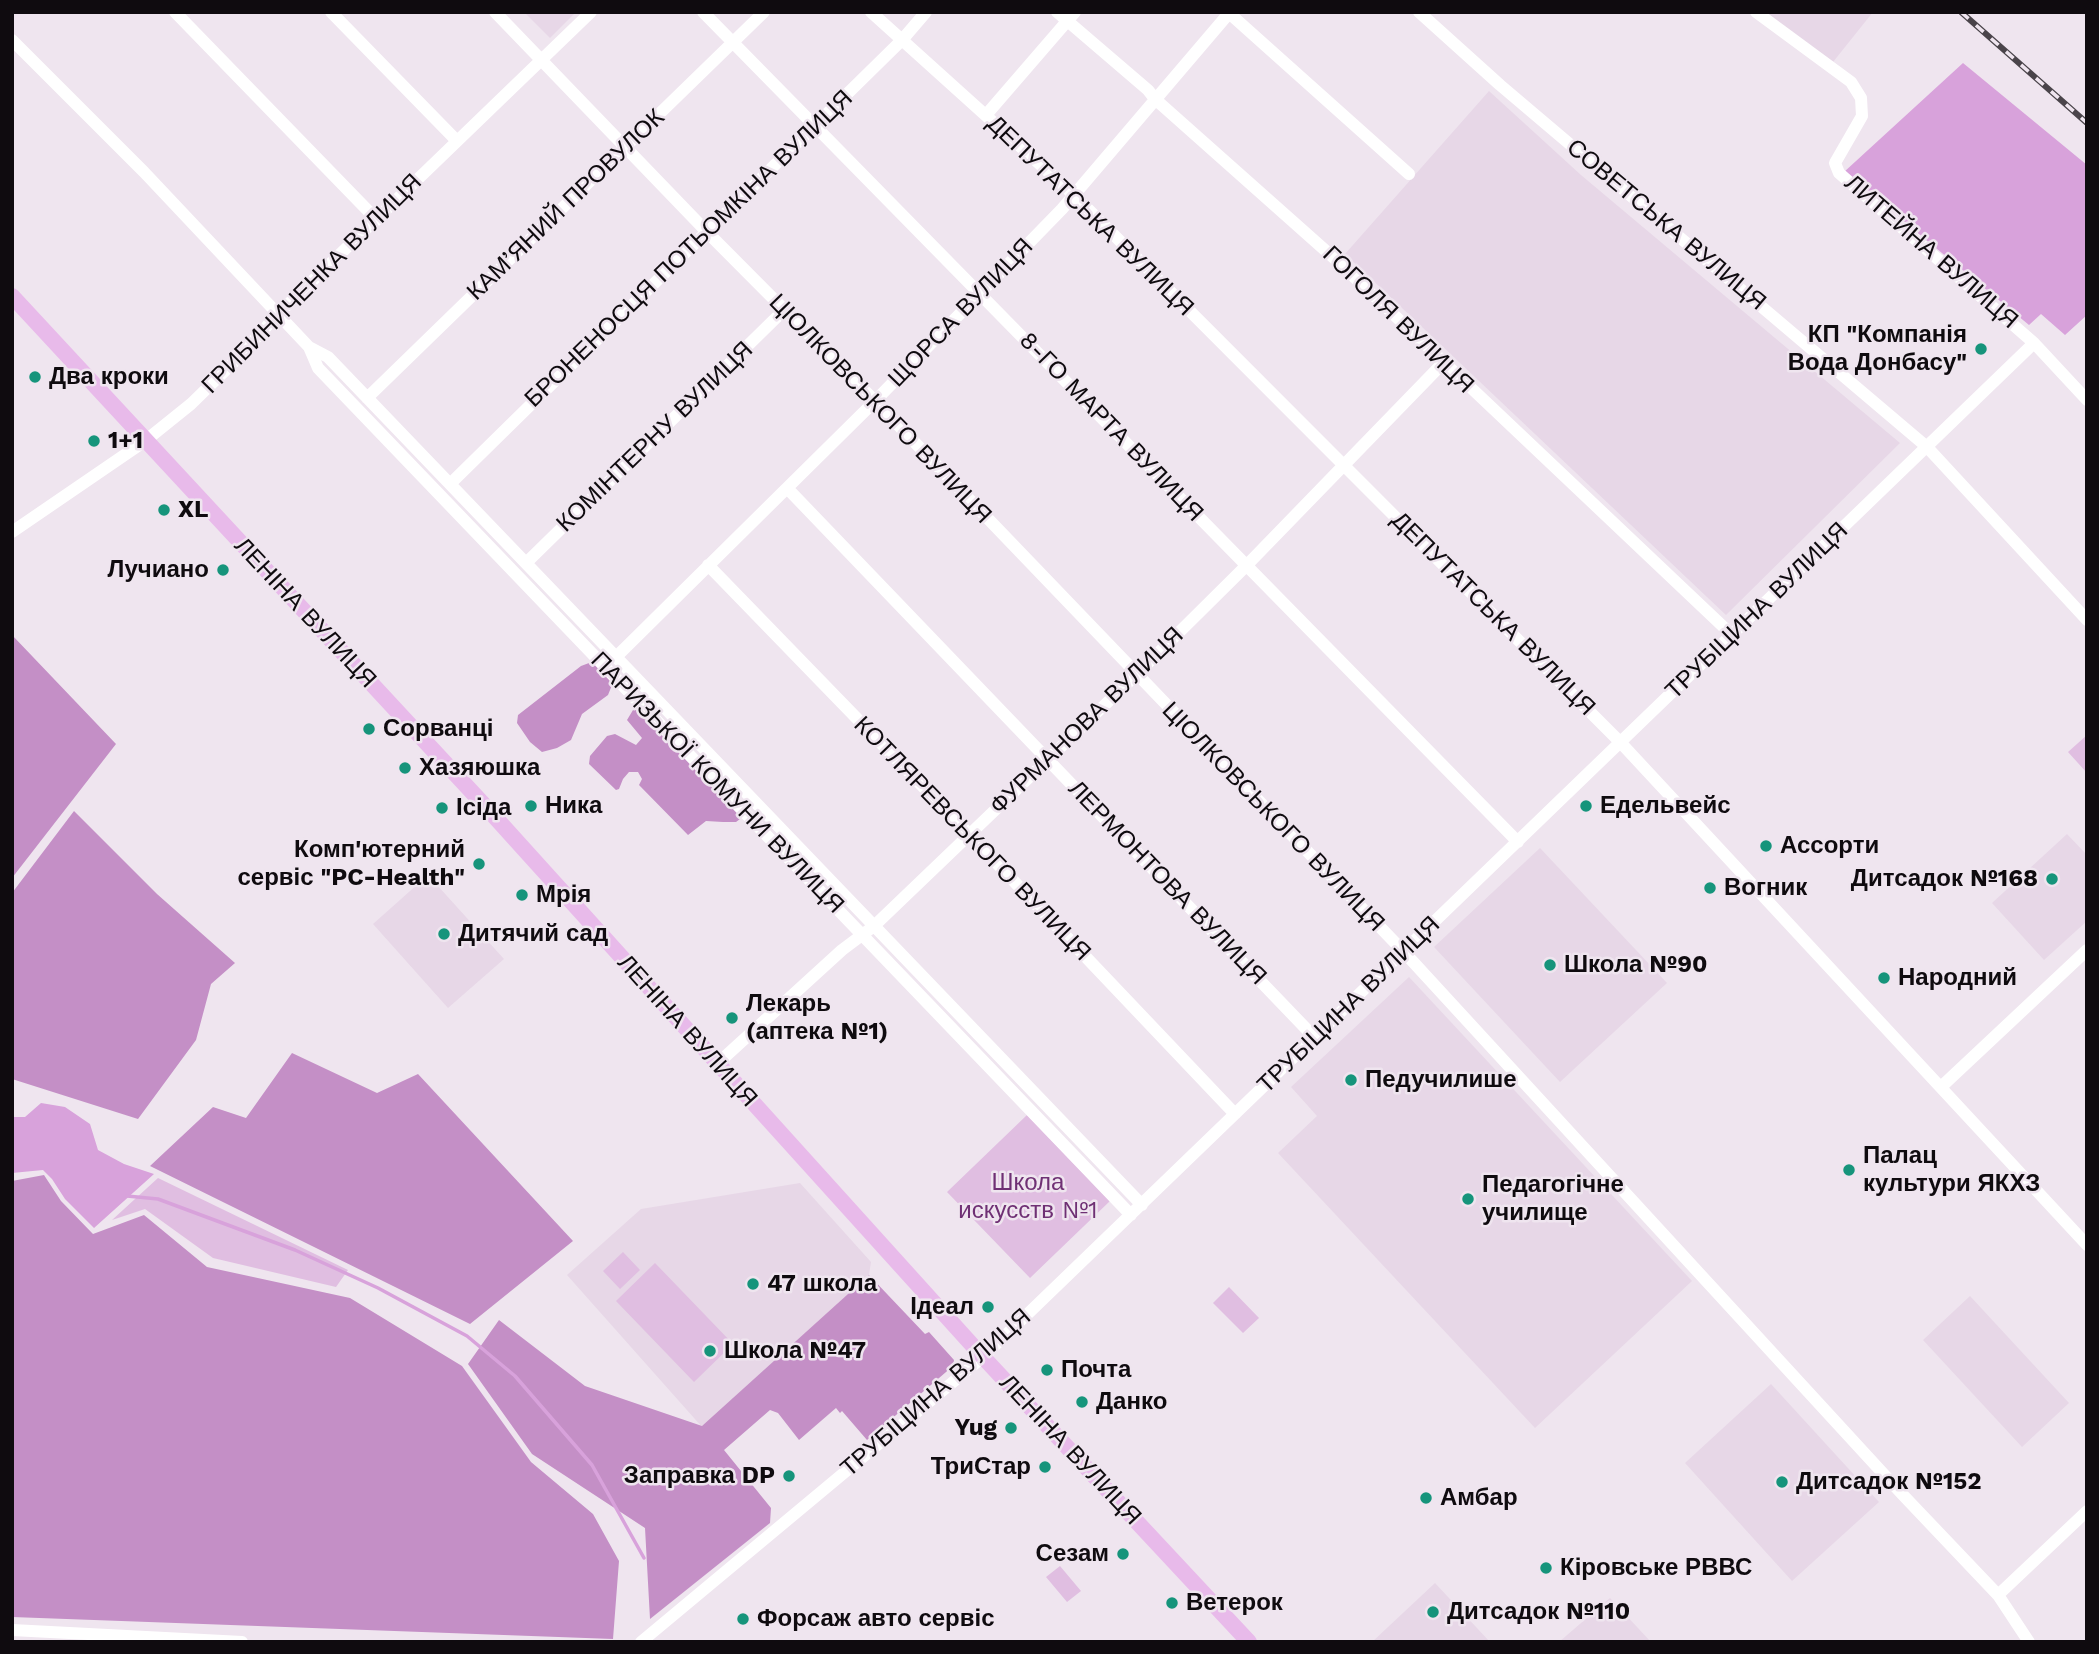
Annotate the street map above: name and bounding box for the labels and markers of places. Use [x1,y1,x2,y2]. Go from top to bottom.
place label: КП "Компанія Вода Донбасу" [1788,321,1967,377]
marker: КП "Компанія Вода Донбасу" [1973,341,1989,357]
place label: Два кроки [49,363,169,391]
marker: Два кроки [27,369,43,385]
place label: 1+1 [108,427,143,455]
marker: 1+1 [86,433,102,449]
place label: XL [178,496,208,524]
marker: XL [156,502,172,518]
place label: Лучиано [108,556,209,584]
marker: Лучиано [215,562,231,578]
place label: Сорванці [383,715,493,743]
marker: Сорванці [361,721,377,737]
place label: Хазяюшка [419,754,540,782]
marker: Хазяюшка [397,760,413,776]
place label: Ника [545,792,602,820]
place label: Едельвейс [1600,792,1730,820]
place label: Ісіда [456,794,511,822]
marker: Ника [523,798,539,814]
marker: Едельвейс [1578,798,1594,814]
marker: Ісіда [434,800,450,816]
place label: Ассорти [1780,832,1879,860]
place label: Комп'ютерний сервіс "PC-Health" [238,836,465,892]
marker: Ассорти [1758,838,1774,854]
marker: Комп'ютерний сервіс "PC-Health" [471,856,487,872]
place label: Дитсадок №168 [1851,865,2038,893]
marker: Дитсадок №168 [2044,871,2060,887]
place label: Вогник [1724,874,1807,902]
marker: Вогник [1702,880,1718,896]
place label: Мрія [536,881,591,909]
marker: Мрія [514,887,530,903]
place label: Дитячий сад [458,920,608,948]
marker: Дитячий сад [436,926,452,942]
place label: Школа №90 [1564,951,1708,979]
marker: Школа №90 [1542,957,1558,973]
place label: Народний [1898,964,2017,992]
marker: Народний [1876,970,1892,986]
place label: Лекарь (аптека №1) [746,990,888,1046]
marker: Лекарь (аптека №1) [724,1010,740,1026]
place label: Педучилише [1365,1066,1517,1094]
marker: Педучилише [1343,1072,1359,1088]
place label: Палац культури ЯКХЗ [1863,1142,2040,1198]
marker: Палац культури ЯКХЗ [1841,1162,1857,1178]
place label: Педагогічне училище [1482,1171,1624,1227]
marker: Педагогічне училище [1460,1191,1476,1207]
place label: 47 школа [767,1270,877,1298]
marker: 47 школа [745,1276,761,1292]
place label: Ідеал [910,1293,974,1321]
marker: Ідеал [980,1299,996,1315]
place label: Школа №47 [724,1337,866,1365]
marker: Школа №47 [702,1343,718,1359]
place label: Почта [1061,1356,1131,1384]
marker: Почта [1039,1362,1055,1378]
place label: Данко [1096,1388,1167,1416]
marker: Данко [1074,1394,1090,1410]
place label: Yug [955,1414,997,1442]
marker: Yug [1003,1420,1019,1436]
place label: ТриСтар [931,1453,1031,1481]
marker: ТриСтар [1037,1459,1053,1475]
place label: Заправка DP [624,1462,775,1490]
marker: Заправка DP [781,1468,797,1484]
place label: Дитсадок №152 [1796,1468,1982,1496]
marker: Дитсадок №152 [1774,1474,1790,1490]
place label: Амбар [1440,1484,1518,1512]
marker: Амбар [1418,1490,1434,1506]
place label: Сезам [1036,1540,1109,1568]
marker: Сезам [1115,1546,1131,1562]
place label: Кіровське РВВС [1560,1554,1752,1582]
marker: Кіровське РВВС [1538,1560,1554,1576]
place label: Ветерок [1186,1589,1283,1617]
marker: Ветерок [1164,1595,1180,1611]
place label: Дитсадок №110 [1447,1598,1630,1626]
marker: Дитсадок №110 [1425,1604,1441,1620]
place label: Форсаж авто сервіс [757,1605,995,1633]
marker: Форсаж авто сервіс [735,1611,751,1627]

